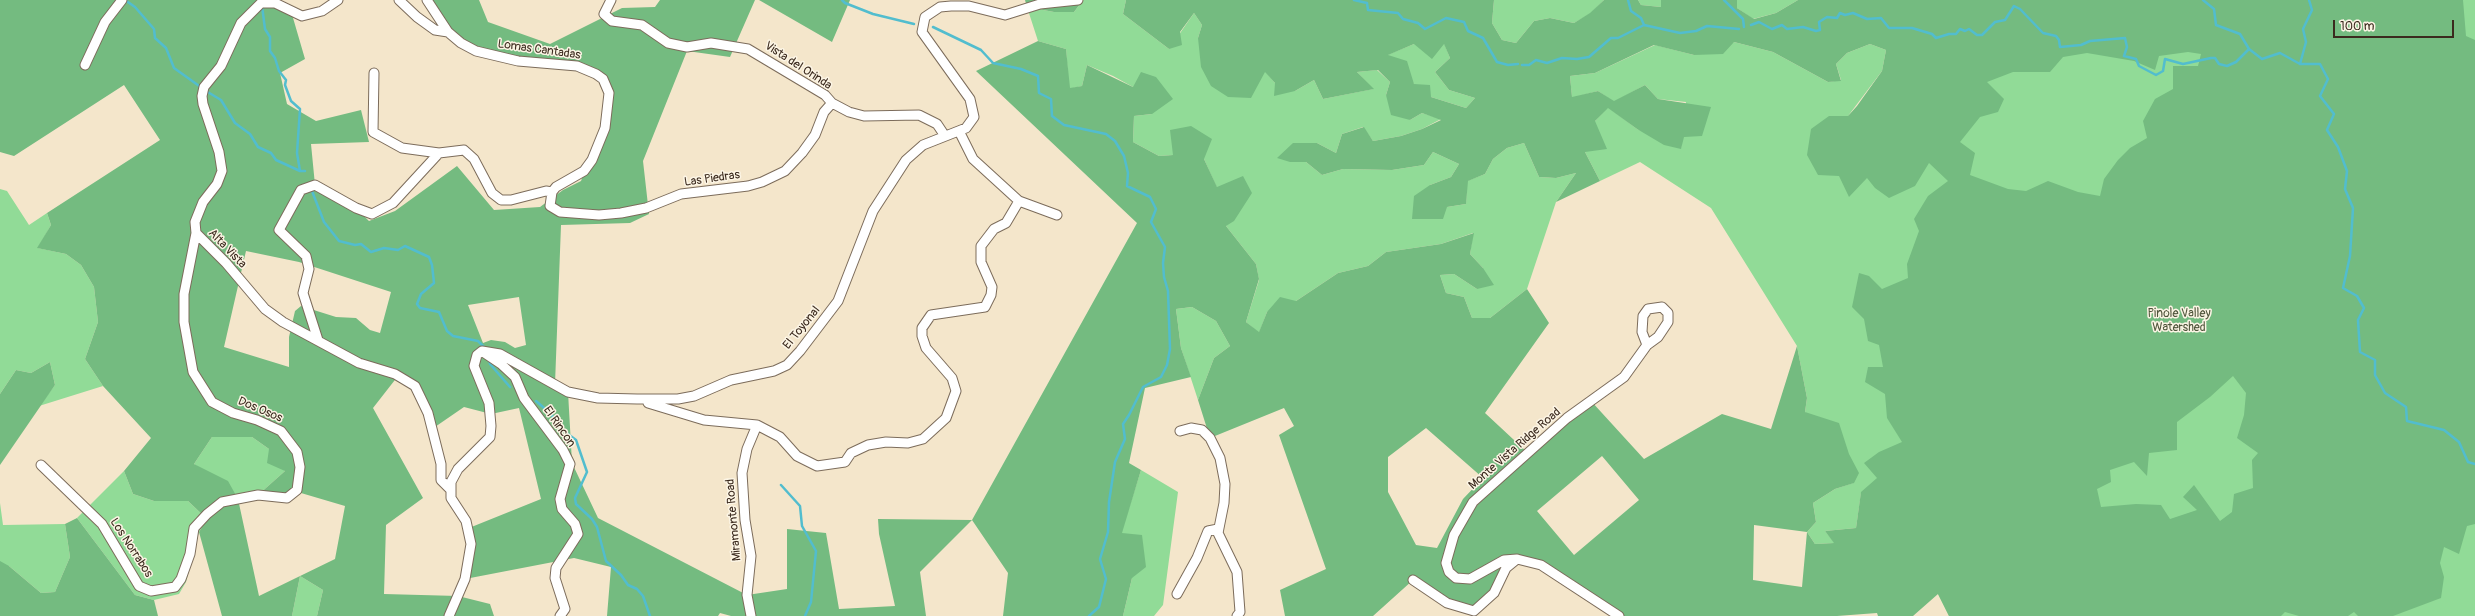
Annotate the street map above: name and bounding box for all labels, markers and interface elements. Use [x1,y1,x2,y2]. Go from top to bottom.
scale bar [2335,12,2456,38]
text: 100 m [2340,19,2374,34]
street label: Lomas Cantadas [497,37,581,63]
street label: Vista del Orinda [762,39,834,93]
street label: Las Piedras [683,168,741,190]
street label: Alta Vista [205,226,249,272]
street label: El Toyonal [780,304,824,352]
park label: Pinole Valley Watershed [2147,307,2211,335]
street label: Dos Osos [236,394,284,426]
street label: El Rincon [540,404,578,450]
street label: Monte Vista Ridge Road [1466,405,1564,493]
street label: Miramonte Road [723,478,745,562]
street label: Los Norrabos [107,516,155,580]

